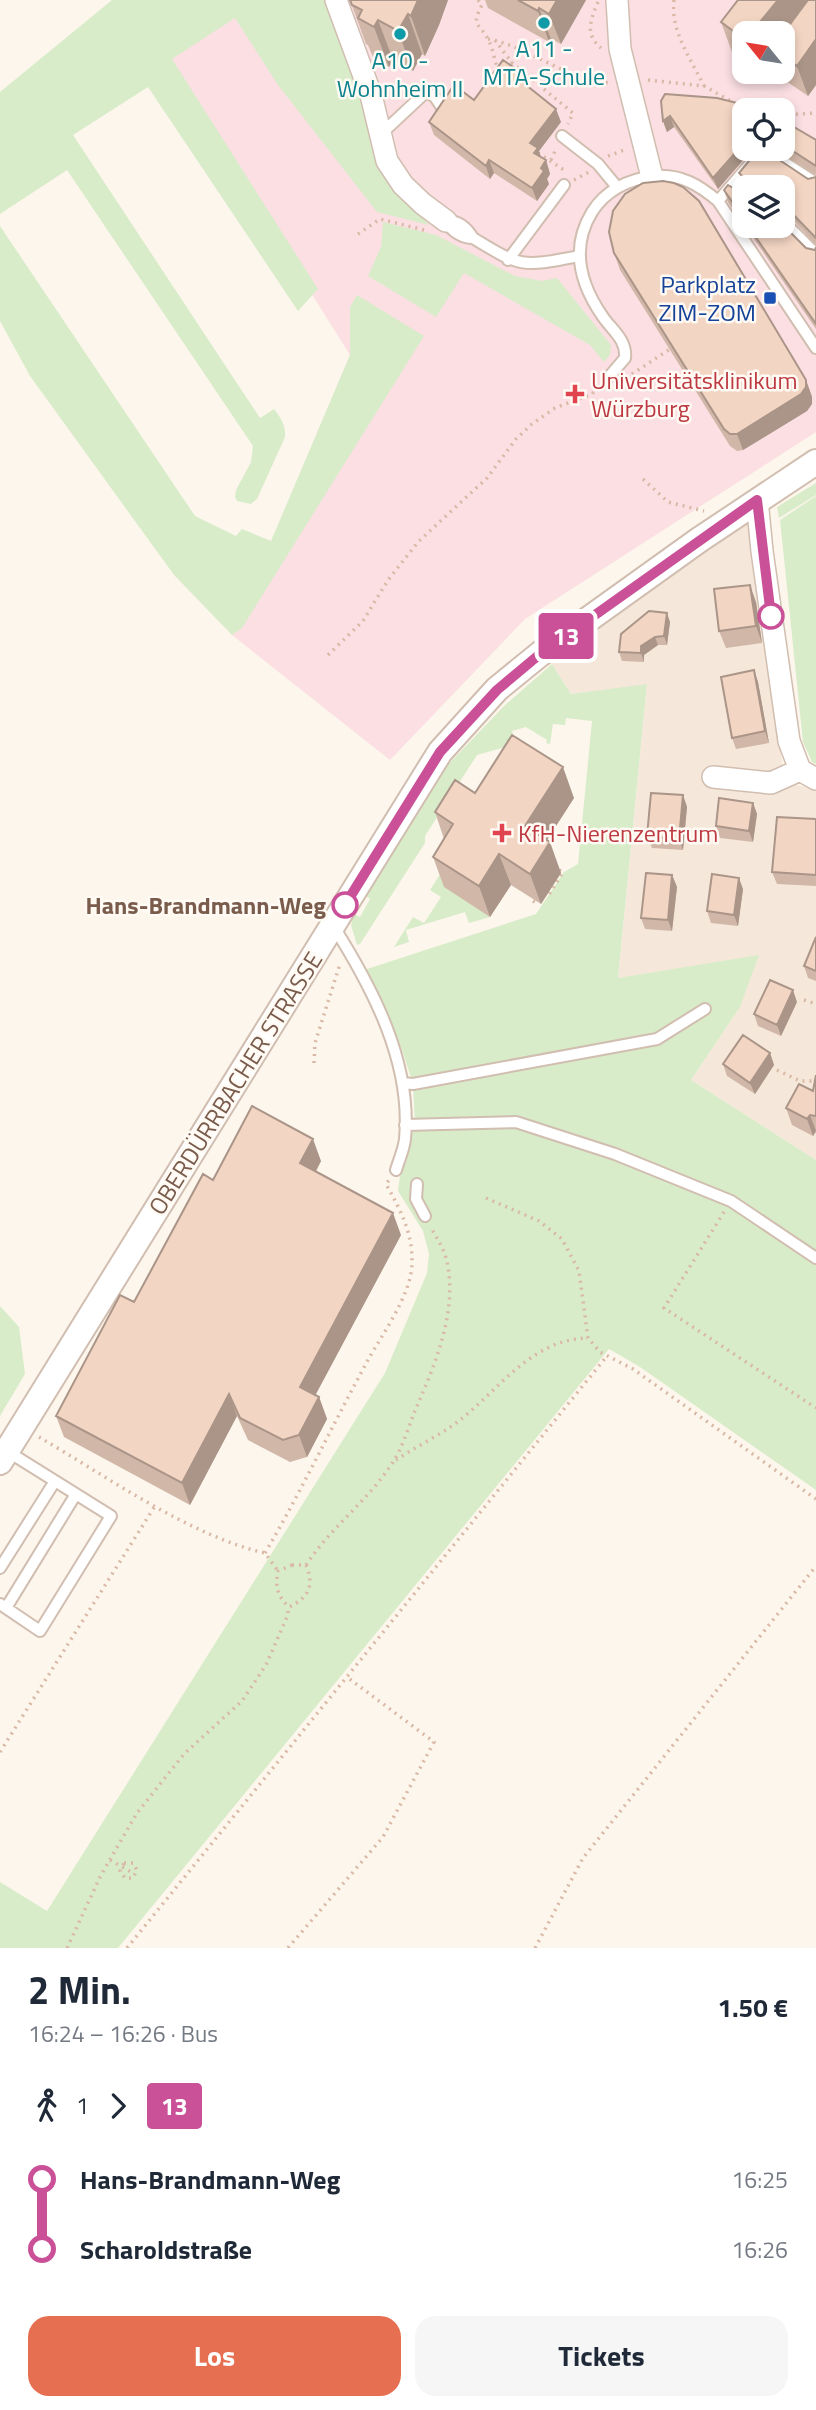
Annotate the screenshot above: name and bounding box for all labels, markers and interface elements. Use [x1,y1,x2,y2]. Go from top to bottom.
marker: A11 - MTA-Schule [536,15,552,31]
north arrow [732,21,794,84]
map controls [732,21,795,238]
marker: A10 - Wohnheim II [392,26,408,42]
place label: A11 - MTA-Schule [483,30,605,94]
place label: A10 - Wohnheim II [337,42,463,106]
button: locate [732,98,795,161]
button: layers [732,175,795,238]
place label: Parkplatz ZIM-ZOM [658,266,756,330]
marker: Parkplatz ZIM-ZOM [762,290,778,306]
place label: Universitätsklinikum Würzburg [591,362,798,426]
marker: Universitätsklinikum Würzburg [565,384,585,404]
unlabelled marker [758,603,784,629]
line badge: 13 [534,613,598,659]
text: 13 [553,618,579,654]
place label: KfH-Nierenzentrum [518,815,718,851]
marker: KfH-Nierenzentrum [492,823,512,843]
place label: Hans-Brandmann-Weg [86,887,326,923]
marker: Hans-Brandmann-Weg [332,892,358,918]
street label: OBERDÜRRBACHER STRASSE [139,945,331,1221]
text: 2 Min. [28,1961,131,2019]
text: 1.50 € [717,1988,788,2027]
text: 16:24 – 16:26 · Bus [28,2016,218,2051]
icon: walk [28,2087,66,2125]
icon: forward [99,2087,137,2125]
text: 1 [76,2088,89,2123]
text: 13 [161,2088,188,2124]
text: Hans-Brandmann-Weg [80,2160,341,2199]
text: 16:25 [731,2162,788,2197]
text: Scharoldstraße [80,2230,252,2269]
text: 16:26 [731,2232,788,2267]
button: Los [28,2316,401,2396]
button: Tickets [415,2316,788,2396]

